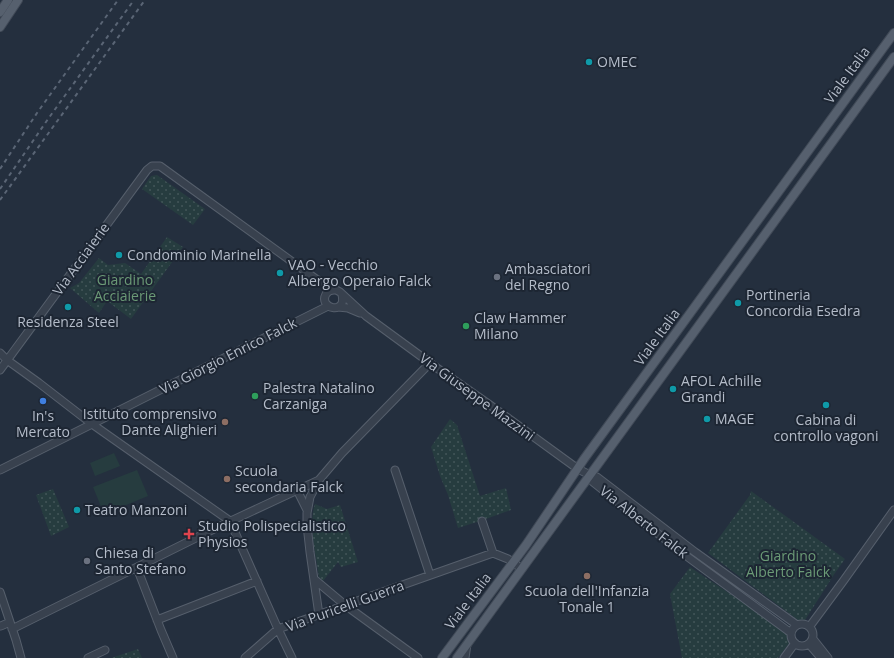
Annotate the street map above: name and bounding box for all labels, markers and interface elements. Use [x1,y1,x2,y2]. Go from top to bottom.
street label: Viale Italia [819,42,874,107]
place label: OMEC [597,52,637,71]
marker: OMEC [584,57,594,67]
street label: Via Acciaierie [48,218,113,299]
place label: Condominio Marinella [127,245,271,264]
marker: Condominio Marinella [114,250,124,260]
place label: VAO - Vecchio Albergo Operaio Falck [288,255,432,290]
place label: Ambasciatori del Regno [505,259,591,294]
marker: VAO - Vecchio Albergo Operaio Falck [275,268,285,278]
park label: Giardino Acciaierie [94,270,156,305]
marker: Ambasciatori del Regno [492,272,502,282]
place label: Portineria Concordia Esedra [746,285,861,320]
marker: Portineria Concordia Esedra [733,298,743,308]
marker: Residenza Steel [63,302,73,312]
street label: Viale Italia [629,304,684,369]
place label: Claw Hammer Milano [474,308,567,343]
place label: Residenza Steel [17,312,119,331]
street label: Via Giorgio Enrico Falck [156,312,300,398]
marker: Claw Hammer Milano [461,321,471,331]
street label: Via Giuseppe Mazzini [416,348,539,445]
place label: AFOL Achille Grandi [681,371,762,406]
place label: Palestra Natalino Carzaniga [263,378,375,413]
marker: AFOL Achille Grandi [668,384,678,394]
marker: Palestra Natalino Carzaniga [250,391,260,401]
marker: In's Mercato [38,396,48,406]
marker: Cabina di controllo vagoni [821,400,831,410]
place label: Istituto comprensivo Dante Alighieri [83,404,217,439]
place label: In's Mercato [16,406,70,441]
place label: MAGE [715,409,754,428]
place label: Cabina di controllo vagoni [774,410,878,445]
marker: MAGE [702,414,712,424]
marker: Istituto comprensivo Dante Alighieri [220,417,230,427]
place label: Scuola secondaria Falck [235,461,344,496]
marker: Scuola secondaria Falck [222,474,232,484]
street label: Via Alberto Falck [596,481,693,563]
place label: Teatro Manzoni [85,500,187,519]
marker: Teatro Manzoni [72,505,82,515]
place label: Studio Polispecialistico Physios [198,516,346,551]
marker: Studio Polispecialistico Physios [183,528,195,540]
place label: Chiesa di Santo Stefano [95,543,186,578]
park label: Giardino Alberto Falck [746,546,831,581]
marker: Chiesa di Santo Stefano [82,556,92,566]
street label: Viale Italia [440,569,495,633]
marker: Scuola dell'Infanzia Tonale 1 [582,571,592,581]
street label: Via Puricelli Guerra [283,575,406,636]
place label: Scuola dell'Infanzia Tonale 1 [525,581,649,616]

